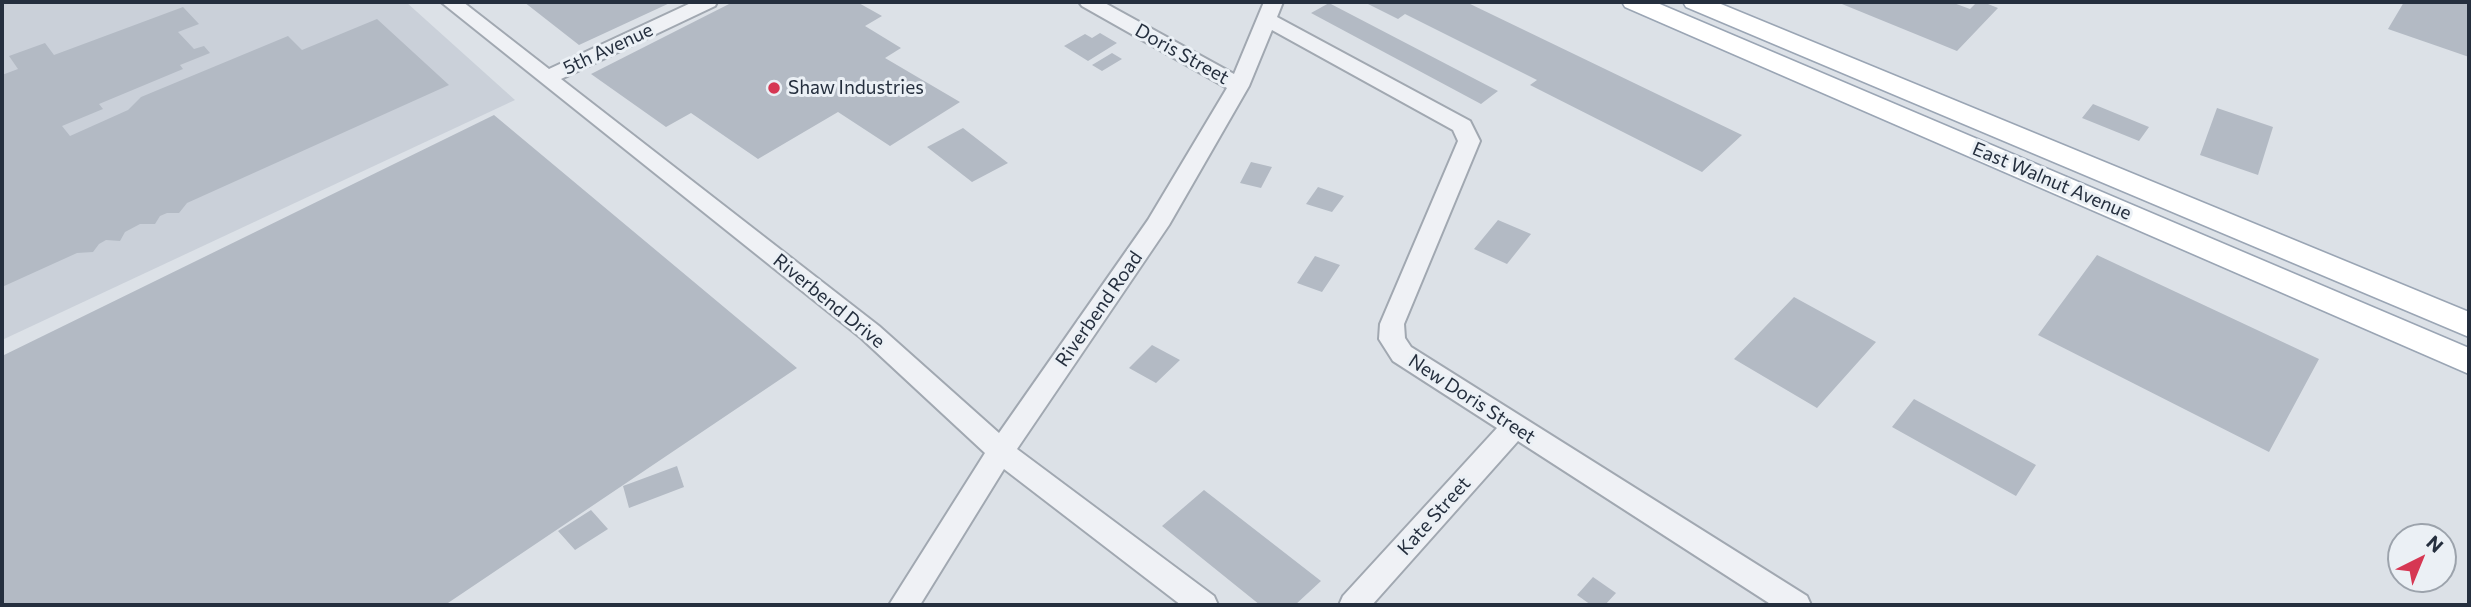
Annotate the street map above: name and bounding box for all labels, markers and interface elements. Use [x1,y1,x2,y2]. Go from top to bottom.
street label: 5th Avenue [559,18,657,80]
street label: Doris Street [1131,19,1233,89]
place label: Shaw Industries [788,77,924,99]
marker: Shaw Industries [766,80,782,96]
street label: East Walnut Avenue [1969,137,2135,225]
street label: Riverbend Road [1051,247,1147,371]
street label: Riverbend Drive [768,249,890,353]
street label: New Doris Street [1404,349,1540,449]
street label: Kate Street [1393,472,1475,560]
north arrow [2387,523,2457,593]
text: N [2422,530,2448,557]

